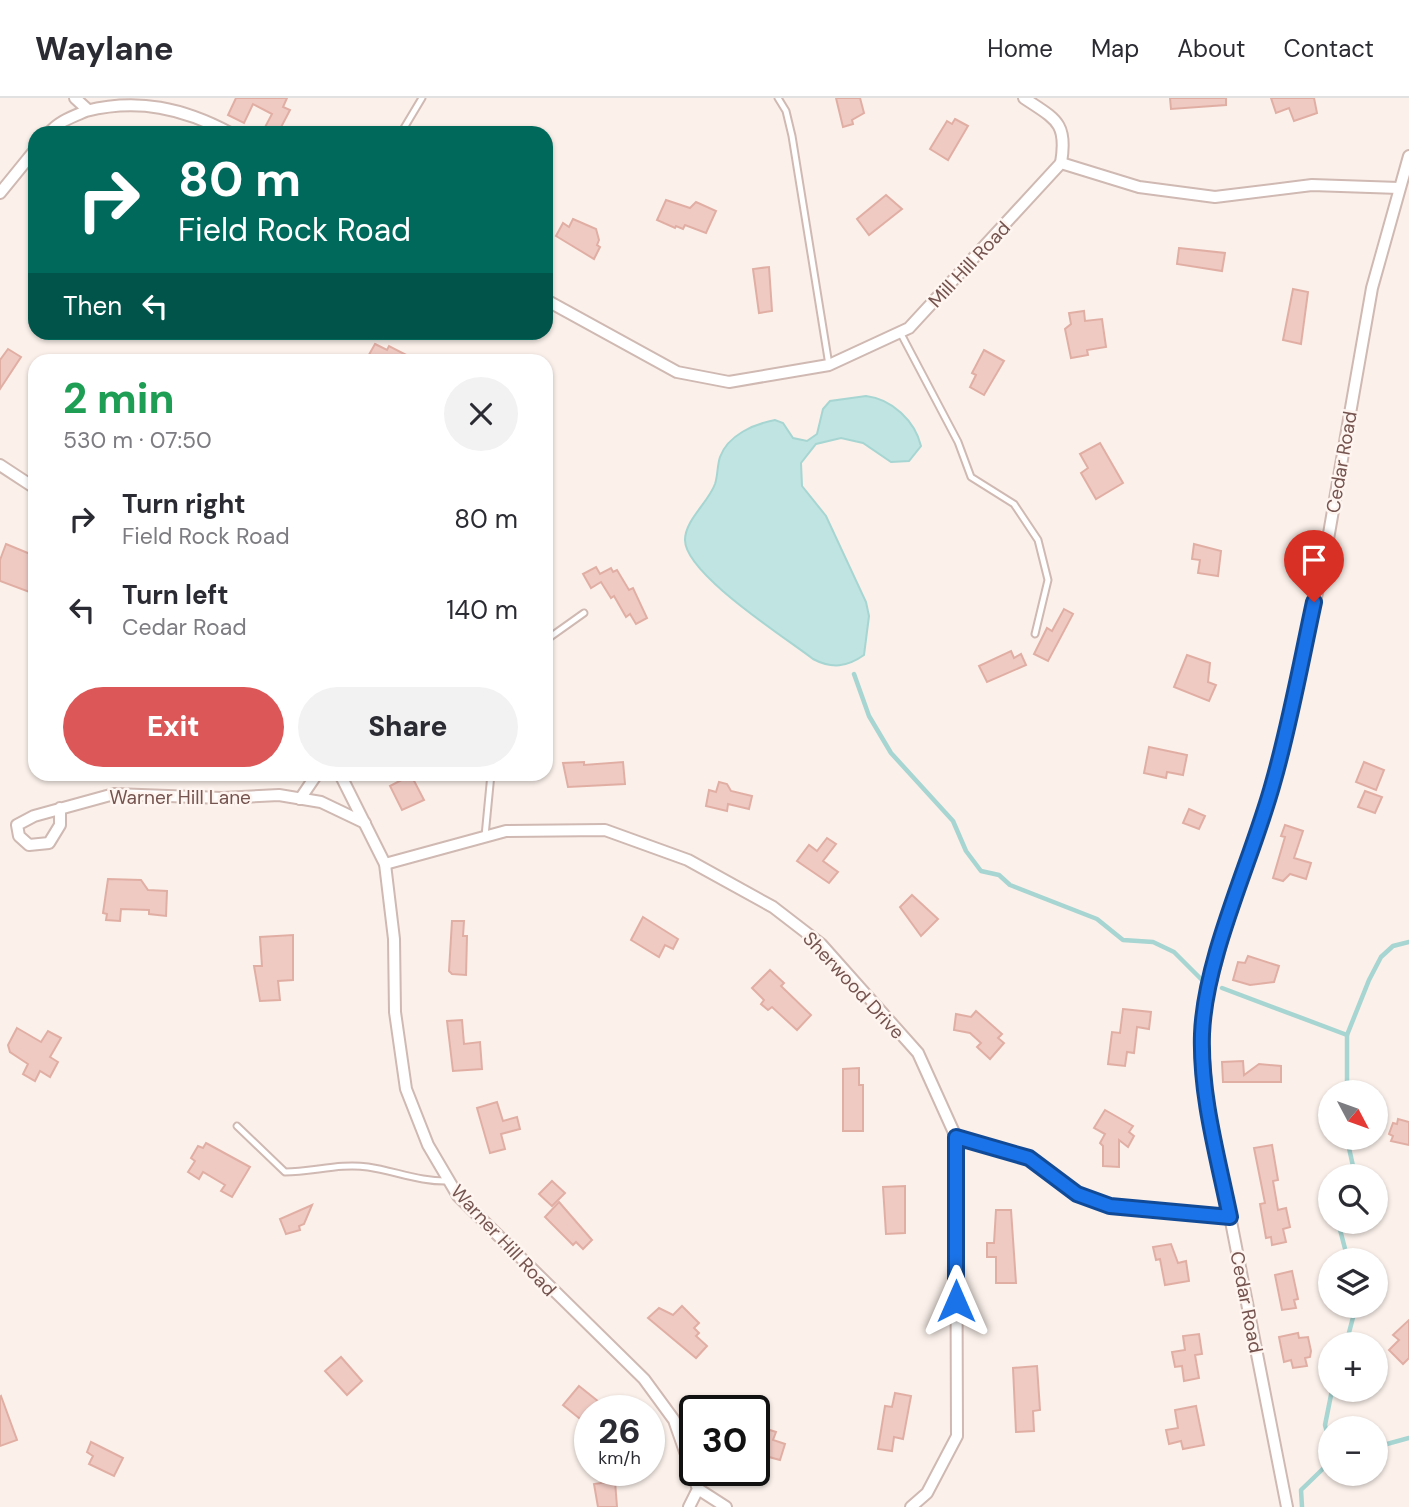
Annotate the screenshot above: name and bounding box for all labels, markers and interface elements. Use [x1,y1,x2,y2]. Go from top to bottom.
text: Waylane [35,27,174,70]
text: Home [987,33,1053,64]
text: Map [1091,33,1139,64]
text: About [1177,33,1246,64]
text: Contact [1284,33,1374,64]
text: 80 m [178,147,301,211]
icon: right [63,154,154,245]
text: Field Rock Road [178,209,411,251]
street label: Mill Hill Road [923,216,1016,313]
icon: left [136,287,174,325]
text: Then [63,289,122,323]
text: 2 min [63,371,174,426]
button: close [444,377,518,451]
street label: Cedar Road [1320,409,1363,515]
text: 530 m · 07:50 [63,425,212,455]
text: Turn right [122,487,246,521]
icon: right [63,500,101,538]
text: 80 m [454,502,518,536]
text: Field Rock Road [122,521,290,551]
pin [1284,530,1344,602]
icon: arrive [1295,541,1333,579]
text: Turn left [122,578,229,612]
icon: left [63,591,101,629]
text: 140 m [446,593,518,627]
text: Cedar Road [122,612,247,642]
button: Exit [63,687,284,767]
button: Share [298,687,518,767]
street label: Warner Hill Lane [109,785,251,810]
street label: Sherwood Drive [797,926,910,1044]
north arrow [1318,1080,1388,1150]
map controls [1318,1080,1388,1486]
button: search [1318,1164,1388,1234]
street label: Warner Hill Road [445,1179,562,1301]
button: layers [1318,1248,1388,1318]
street label: Cedar Road [1224,1249,1269,1355]
position arrow [919,1264,993,1338]
button: + [1318,1332,1388,1402]
speed limit sign: 30 [679,1395,770,1486]
text: 26 [598,1408,641,1454]
button: − [1318,1416,1388,1486]
text: km/h [598,1446,641,1470]

